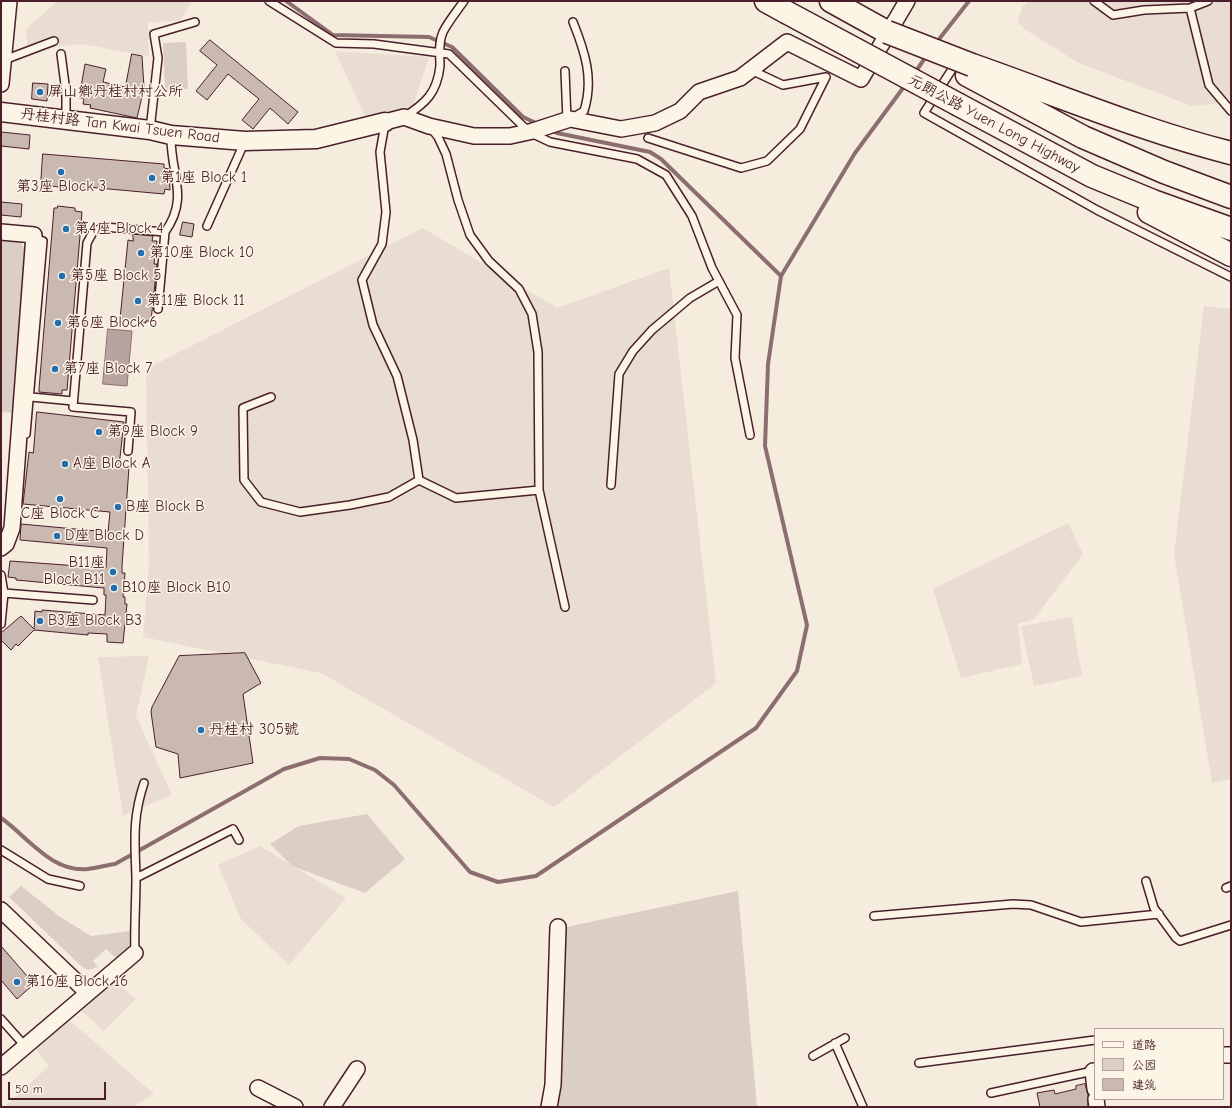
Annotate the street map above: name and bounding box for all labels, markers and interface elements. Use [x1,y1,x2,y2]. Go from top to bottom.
street label: 元朗公路 Yuen Long Highway [905,71,1083,177]
place label: 屏山鄉丹桂村村公所 [48,83,183,101]
marker: 屏山鄉丹桂村村公所 [35,87,45,97]
street label: 丹桂村路 Tan Kwai Tsuen Road [19,105,221,147]
marker: 第3座 Block 3 [56,167,66,177]
place label: 第1座 Block 1 [160,169,247,187]
marker: 第1座 Block 1 [147,173,157,183]
place label: 第3座 Block 3 [16,178,106,196]
place label: 第4座 Block 4 [74,220,164,238]
marker: 第4座 Block 4 [61,224,71,234]
place label: 第10座 Block 10 [149,244,254,262]
marker: 第10座 Block 10 [136,248,146,258]
place label: 第5座 Block 5 [70,267,161,285]
marker: 第5座 Block 5 [57,271,67,281]
place label: 第11座 Block 11 [146,292,245,310]
marker: 第11座 Block 11 [133,296,143,306]
place label: 第6座 Block 6 [66,314,157,332]
marker: 第6座 Block 6 [53,318,63,328]
place label: 第7座 Block 7 [63,360,152,378]
marker: 第7座 Block 7 [50,364,60,374]
place label: 第9座 Block 9 [107,423,198,441]
marker: 第9座 Block 9 [94,427,104,437]
place label: A座 Block A [73,455,150,473]
marker: A座 Block A [60,459,70,469]
marker: C座 Block C [55,494,65,504]
place label: B座 Block B [126,498,205,516]
marker: B座 Block B [113,502,123,512]
place label: C座 Block C [21,505,99,523]
place label: D座 Block D [65,527,144,545]
marker: D座 Block D [52,531,62,541]
place label: B11座 Block B11 [44,554,105,589]
marker: B11座 Block B11 [108,567,118,577]
place label: B10座 Block B10 [122,579,231,597]
marker: B10座 Block B10 [109,583,119,593]
place label: B3座 Block B3 [48,612,142,630]
marker: B3座 Block B3 [35,616,45,626]
place label: 丹桂村 305號 [209,721,299,739]
marker: 丹桂村 305號 [196,725,206,735]
place label: 第16座 Block 16 [25,973,128,991]
marker: 第16座 Block 16 [12,977,22,987]
legend [1094,1028,1224,1100]
text: 道路 [1132,1038,1156,1052]
text: 公园 [1132,1058,1156,1072]
scale bar [10,1074,108,1100]
text: 建筑 [1132,1078,1156,1092]
text: 50 m [15,1082,43,1096]

